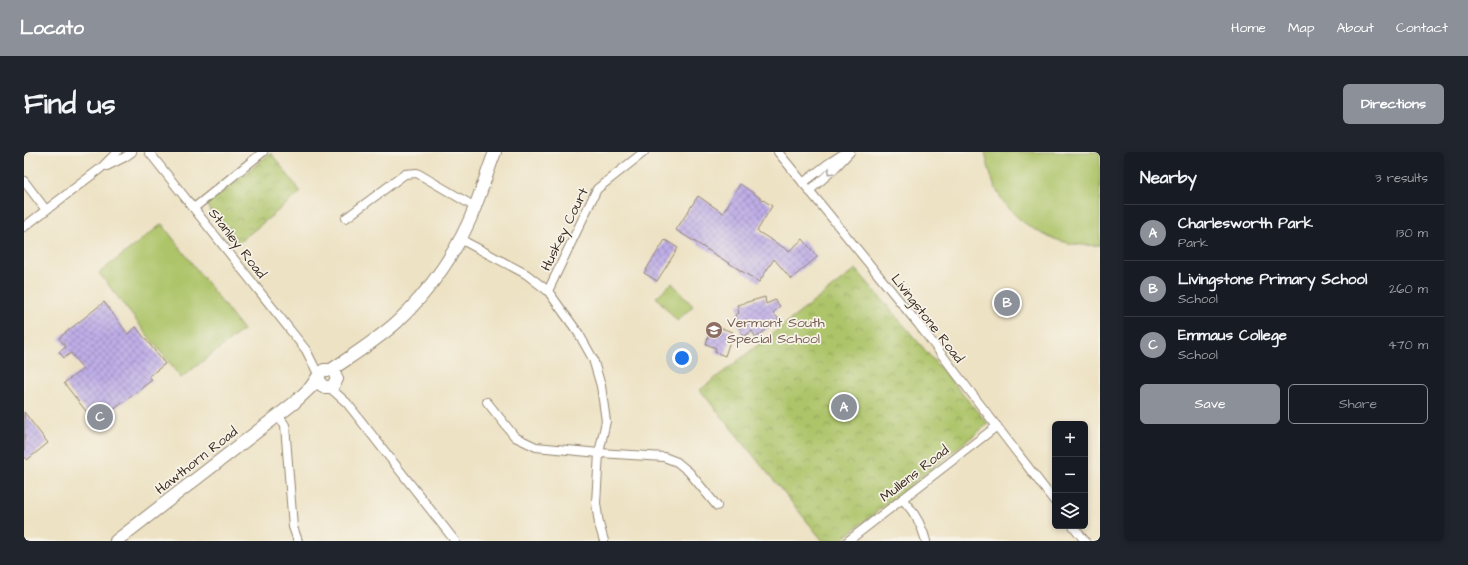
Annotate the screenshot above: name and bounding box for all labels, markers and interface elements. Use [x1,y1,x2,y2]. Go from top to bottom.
text: Locato [20,15,84,42]
text: Home [1231,18,1266,38]
text: Map [1288,18,1314,38]
text: About [1336,18,1374,38]
text: Contact [1396,18,1448,38]
button: Directions [1343,84,1444,124]
text: Find us [24,85,115,124]
text: Nearby [1140,166,1197,190]
one-way arrow [827,167,835,175]
text: 3 results [1375,169,1428,187]
street label: Huskey Court [536,184,594,274]
street label: Stanley Road [203,204,271,283]
text: Charlesworth Park [1178,213,1313,234]
text: A [1149,224,1157,242]
text: 130 m [1396,224,1428,242]
text: Park [1178,234,1208,252]
text: Livingstone Primary School [1178,269,1367,290]
street label: Livingstone Road [886,270,968,367]
text: B [1148,280,1158,298]
text: 260 m [1389,280,1428,298]
pin: B [994,288,1020,318]
text: School [1178,290,1218,308]
place label: Vermont South Special School [727,313,825,349]
school or university icon: Vermont South Special School [704,320,724,340]
text: Emmaus College [1178,325,1287,346]
text: C [1148,336,1158,354]
text: 470 m [1388,336,1428,354]
text: School [1178,346,1218,364]
your location [672,348,692,368]
button: Save [1140,384,1280,424]
button: Share [1288,384,1428,424]
pin: A [831,392,857,422]
pin: C [87,402,113,432]
map controls [1052,421,1088,529]
button: + [1052,421,1088,457]
street label: Hawthorn Road [151,422,242,499]
street label: Mullens Road [876,441,953,507]
button: − [1052,457,1088,493]
button: layers [1052,493,1088,529]

